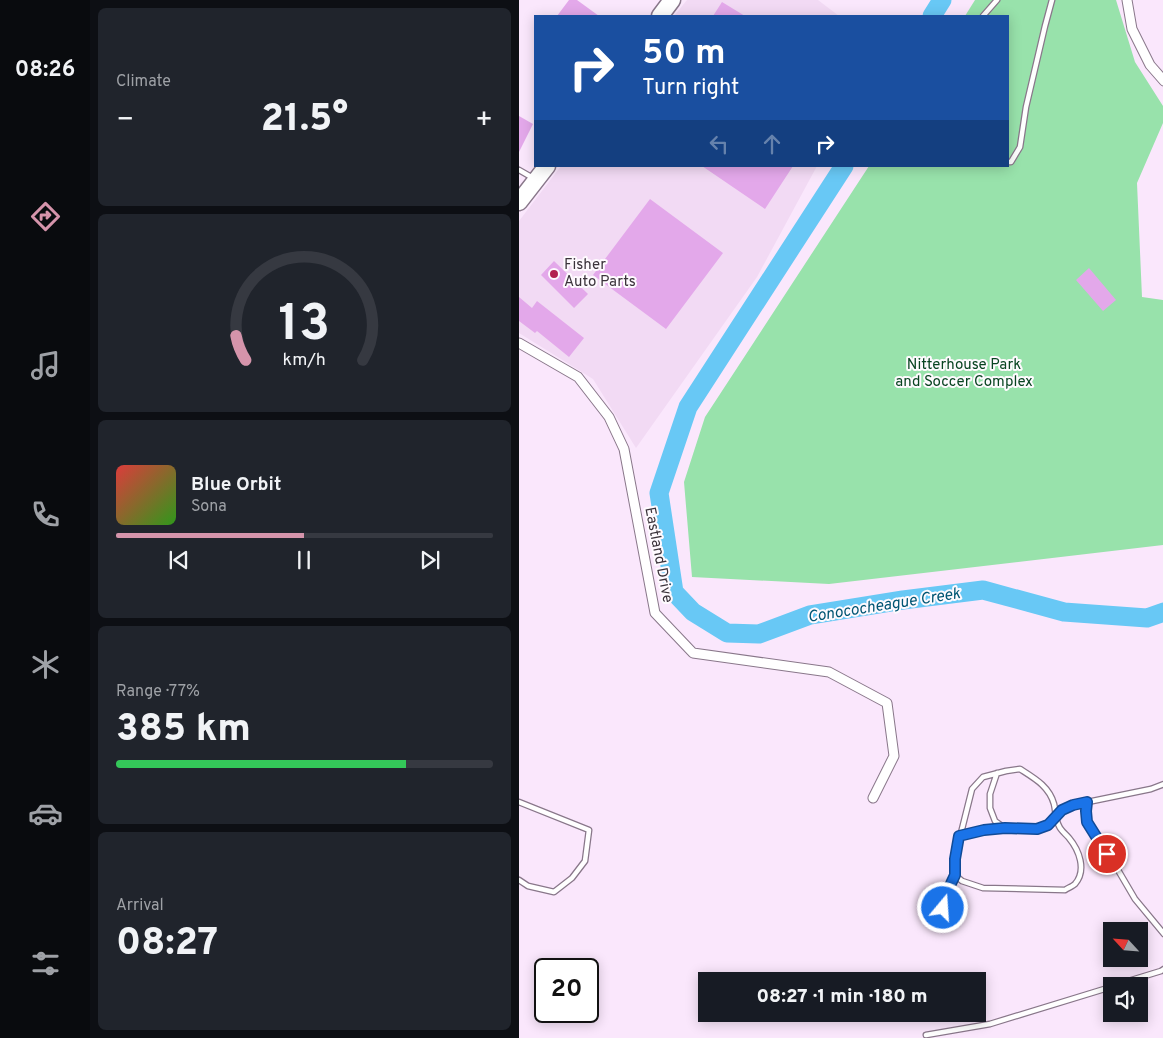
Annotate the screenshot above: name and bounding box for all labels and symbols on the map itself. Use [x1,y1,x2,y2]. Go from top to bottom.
place label: Fisher Auto Parts [564,256,636,292]
marker: Fisher Auto Parts [548,268,560,280]
park label: Nitterhouse Park and Soccer Complex [895,356,1033,392]
street label: Eastland Drive [639,505,677,605]
water label: Conococheague Creek [806,584,963,628]
pin [1086,833,1128,875]
position arrow [916,881,968,933]
north arrow [1103,922,1148,968]
speed limit sign: 20 [534,958,599,1023]

